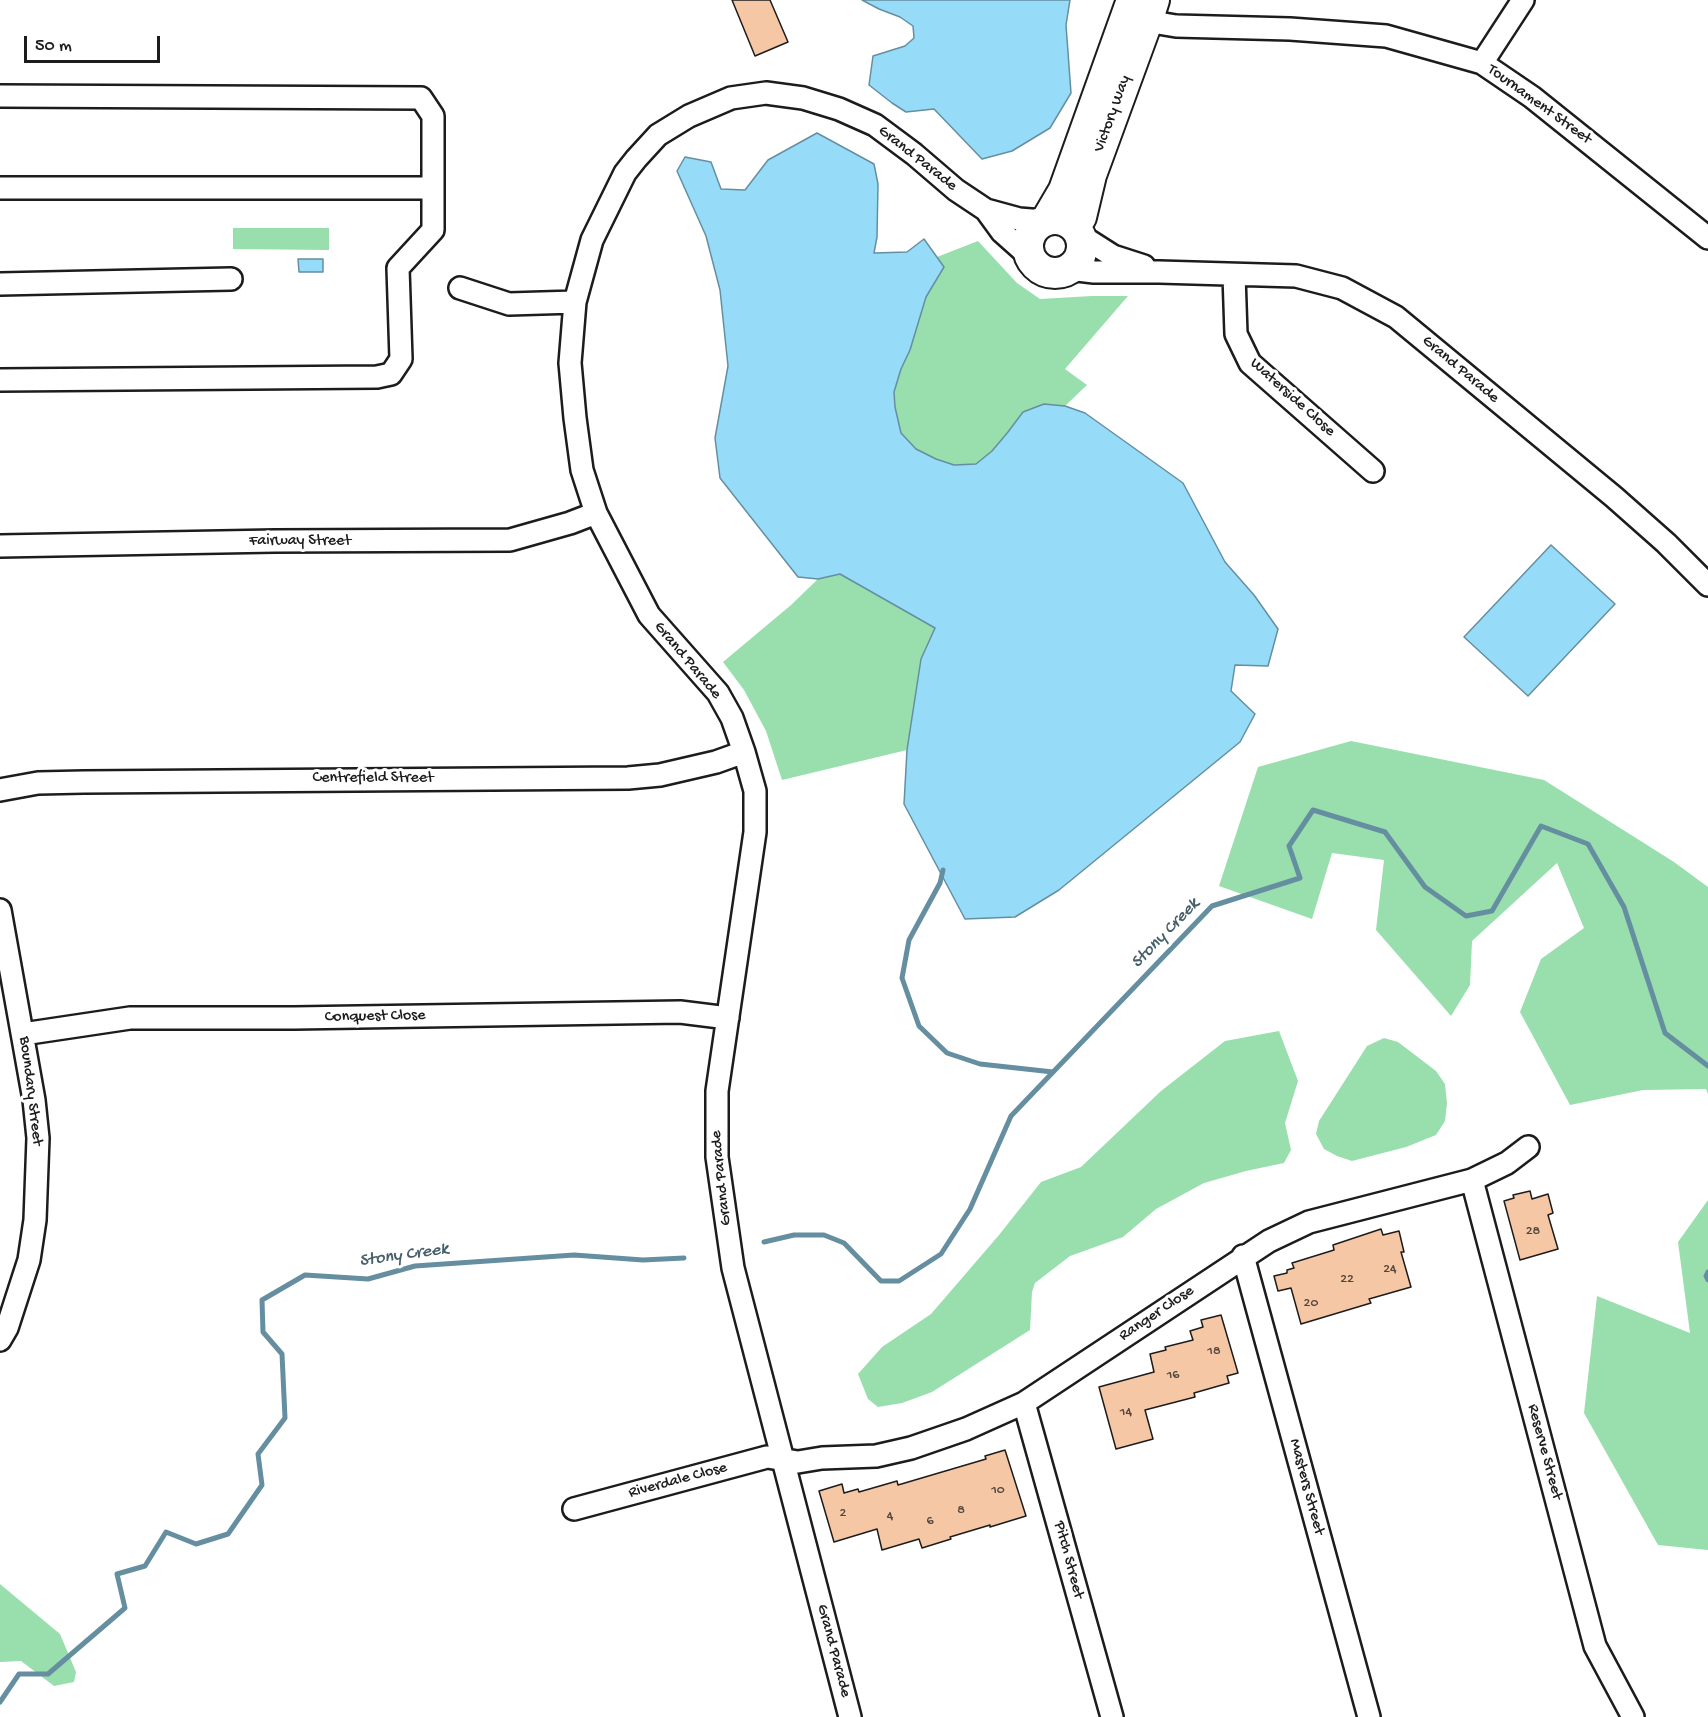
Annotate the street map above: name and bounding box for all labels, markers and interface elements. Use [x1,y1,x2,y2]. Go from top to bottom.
scale bar [27,24,164,62]
text: 50 m [35,36,72,57]
street label: Tournament Street [1483,61,1595,149]
street label: Victory Way [1090,73,1136,155]
street label: Grand Parade [874,122,960,196]
street label: Grand Parade [1417,332,1503,408]
street label: Waterside Close [1245,355,1339,441]
street label: Fairway Street [249,532,351,552]
street label: Grand Parade [649,618,725,704]
street label: Centrefield Street [313,769,433,789]
water label: Stony Creek [1127,894,1205,974]
street label: Conquest Close [324,1007,426,1027]
street label: Boundary Street [14,1035,46,1147]
street label: Grand Parade [707,1130,737,1226]
house number: 28 [1526,1224,1540,1240]
water label: Stony Creek [358,1239,450,1273]
house number: 24 [1383,1262,1397,1278]
house number: 22 [1340,1272,1354,1288]
street label: Ranger Close [1116,1282,1198,1346]
house number: 20 [1304,1296,1318,1312]
house number: 18 [1207,1344,1221,1360]
house number: 16 [1167,1368,1179,1384]
street label: Reserve Street [1522,1402,1566,1502]
house number: 14 [1120,1405,1132,1421]
street label: Masters Street [1284,1437,1328,1537]
street label: Riverdale Close [627,1459,729,1503]
house number: 10 [991,1483,1005,1499]
house number: 8 [957,1503,965,1519]
house number: 2 [840,1506,846,1522]
house number: 4 [887,1509,893,1525]
house number: 6 [926,1514,934,1530]
street label: Pitch Street [1048,1519,1088,1601]
street label: Grand Parade [811,1602,855,1700]

